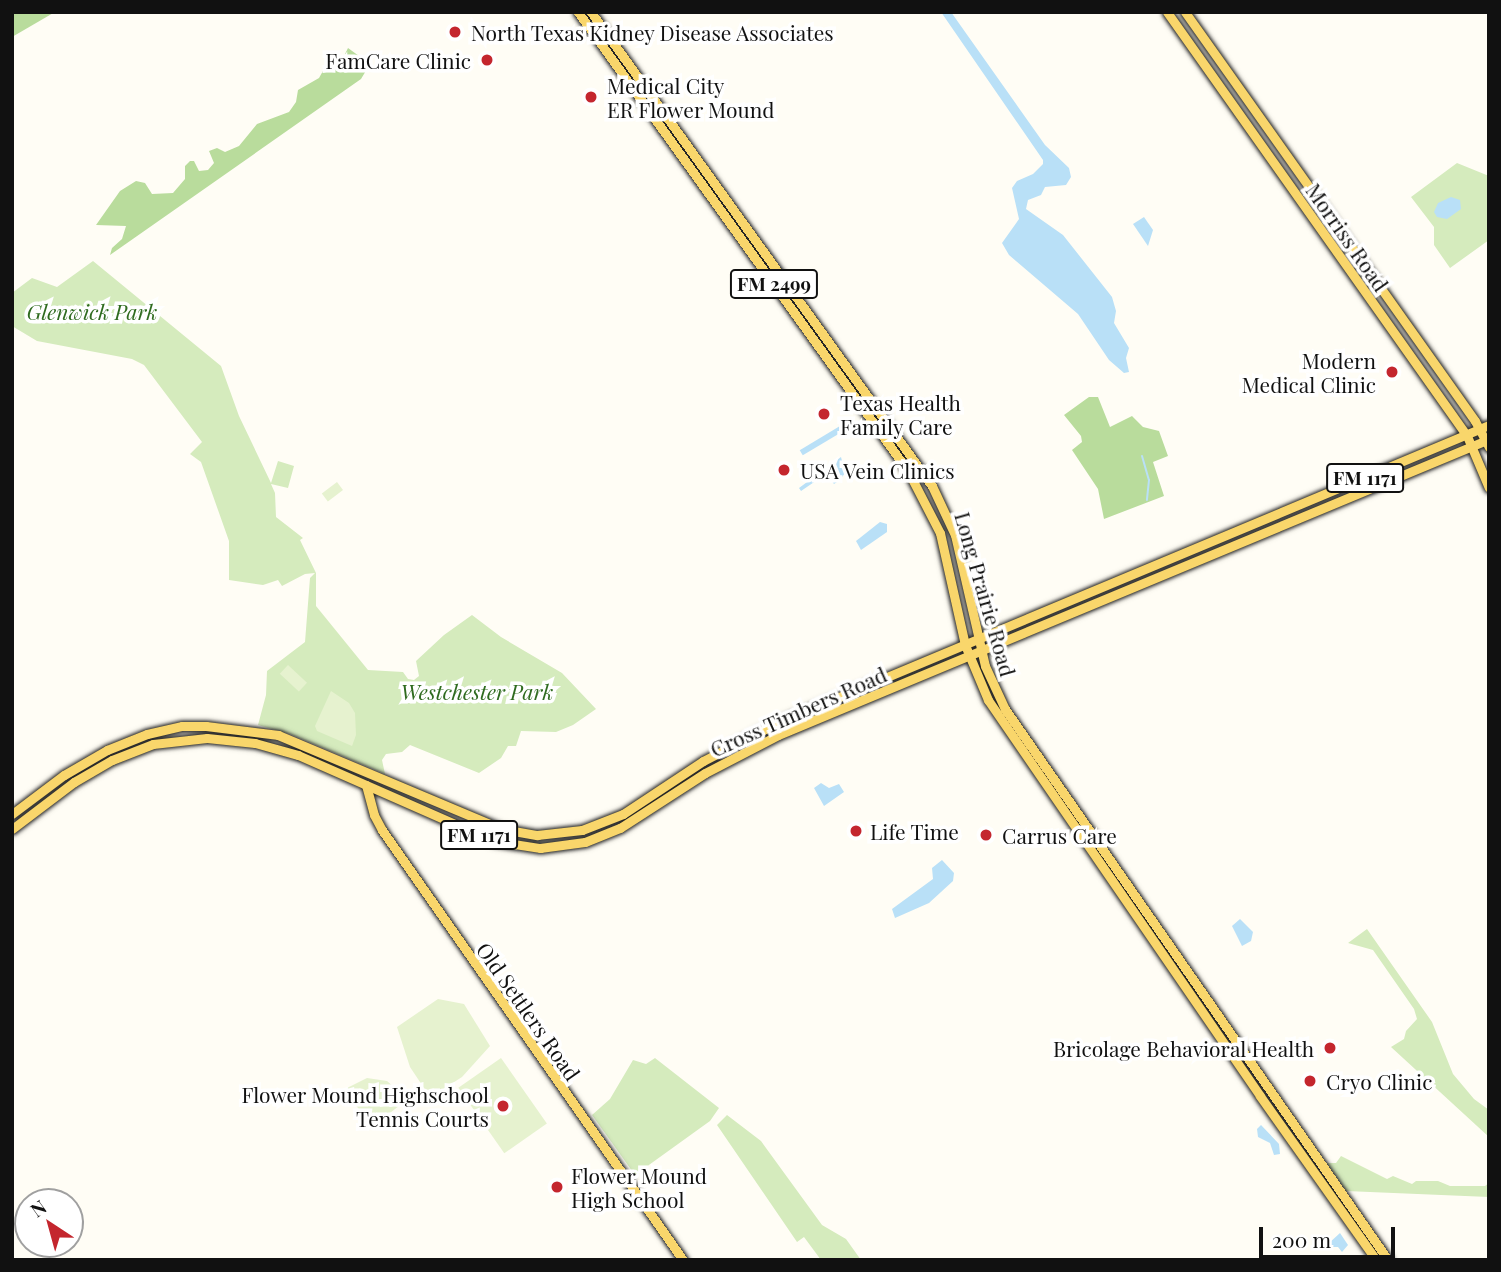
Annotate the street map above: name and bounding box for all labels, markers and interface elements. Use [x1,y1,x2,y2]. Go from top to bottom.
place label: North Texas Kidney Disease Associates [471,19,835,45]
marker: North Texas Kidney Disease Associates [445,22,465,42]
place label: FamCare Clinic [325,47,471,73]
marker: FamCare Clinic [477,50,497,70]
place label: Medical City ER Flower Mound [607,72,775,122]
marker: Medical City ER Flower Mound [581,87,601,107]
street label: Morriss Road [1302,178,1394,296]
road number: FM 2499 [728,268,820,300]
park label: Glenwick Park [27,298,157,324]
place label: Modern Medical Clinic [1242,347,1376,397]
marker: Modern Medical Clinic [1382,362,1402,382]
place label: Texas Health Family Care [840,389,961,439]
marker: Texas Health Family Care [814,404,834,424]
place label: USA Vein Clinics [800,457,955,483]
marker: USA Vein Clinics [774,460,794,480]
road number: FM 1171 [1325,463,1405,494]
street label: Long Prairie Road [950,509,1022,679]
street label: Cross Timbers Road [706,661,890,761]
park label: Westchester Park [401,678,553,704]
place label: Life Time [870,818,959,844]
road number: FM 1171 [439,820,519,850]
place label: Carrus Care [1002,822,1117,848]
marker: Life Time [848,823,864,839]
marker: Carrus Care [976,825,996,845]
street label: Old Settlers Road [472,937,586,1085]
place label: Bricolage Behavioral Health [1053,1035,1314,1061]
marker: Bricolage Behavioral Health [1320,1038,1340,1058]
place label: Cryo Clinic [1326,1068,1432,1094]
marker: Cryo Clinic [1300,1071,1320,1091]
place label: Flower Mound Highschool Tennis Courts [241,1081,489,1131]
marker: Flower Mound Highschool Tennis Courts [495,1098,511,1114]
place label: Flower Mound High School [571,1162,707,1212]
marker: Flower Mound High School [549,1179,565,1195]
north arrow [14,1188,84,1258]
text: N [25,1193,51,1222]
scale bar [1263,1212,1400,1256]
text: 200 m [1272,1225,1331,1253]

